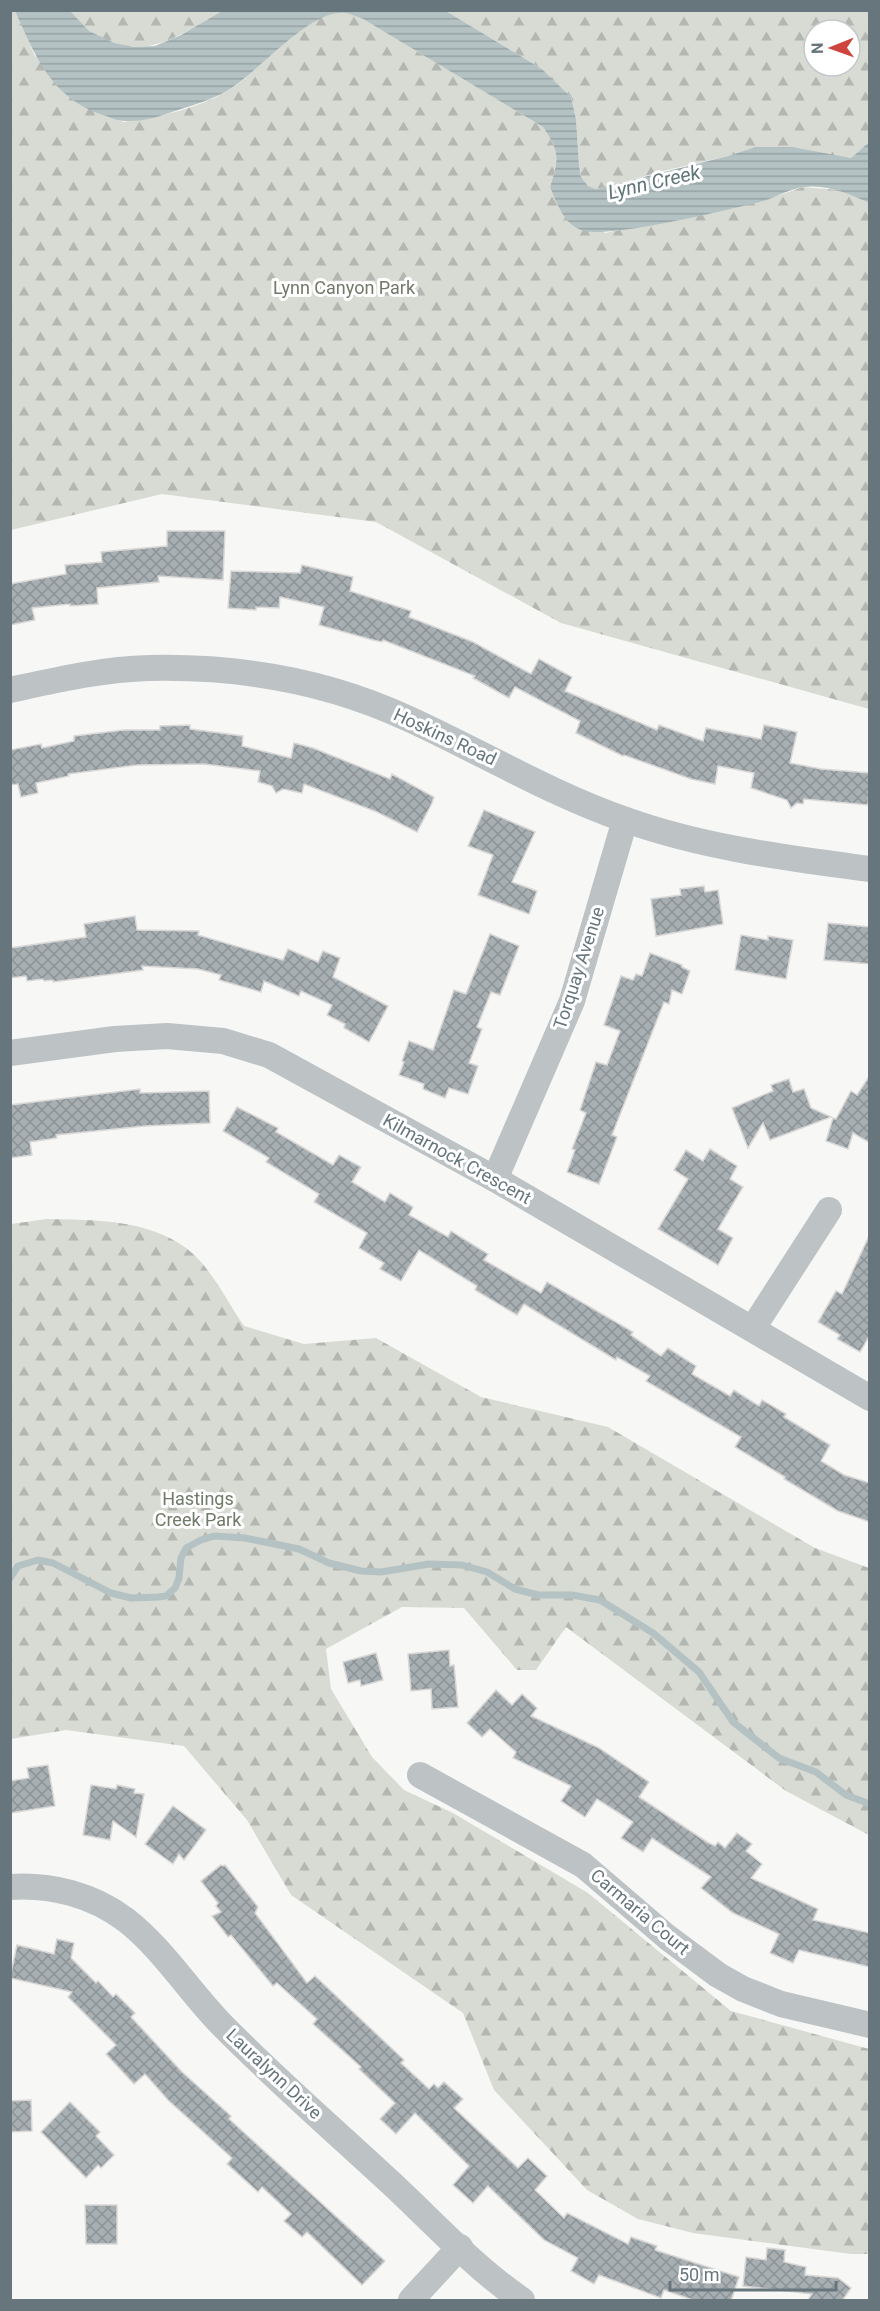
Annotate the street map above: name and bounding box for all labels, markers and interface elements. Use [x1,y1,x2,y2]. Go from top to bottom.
north arrow [802,18,862,78]
text: N [808,42,827,54]
water label: Lynn Creek [605,159,704,204]
park label: Lynn Canyon Park [273,277,416,298]
street label: Hoskins Road [391,704,500,769]
street label: Torquay Avenue [549,904,608,1032]
street label: Kilmarnock Crescent [379,1109,535,1208]
park label: Hastings Creek Park [155,1488,242,1530]
street label: Carmaria Court [587,1864,694,1959]
street label: Lauralynn Drive [222,2024,326,2123]
scale bar [670,2254,836,2292]
text: 50 m [679,2264,719,2285]

